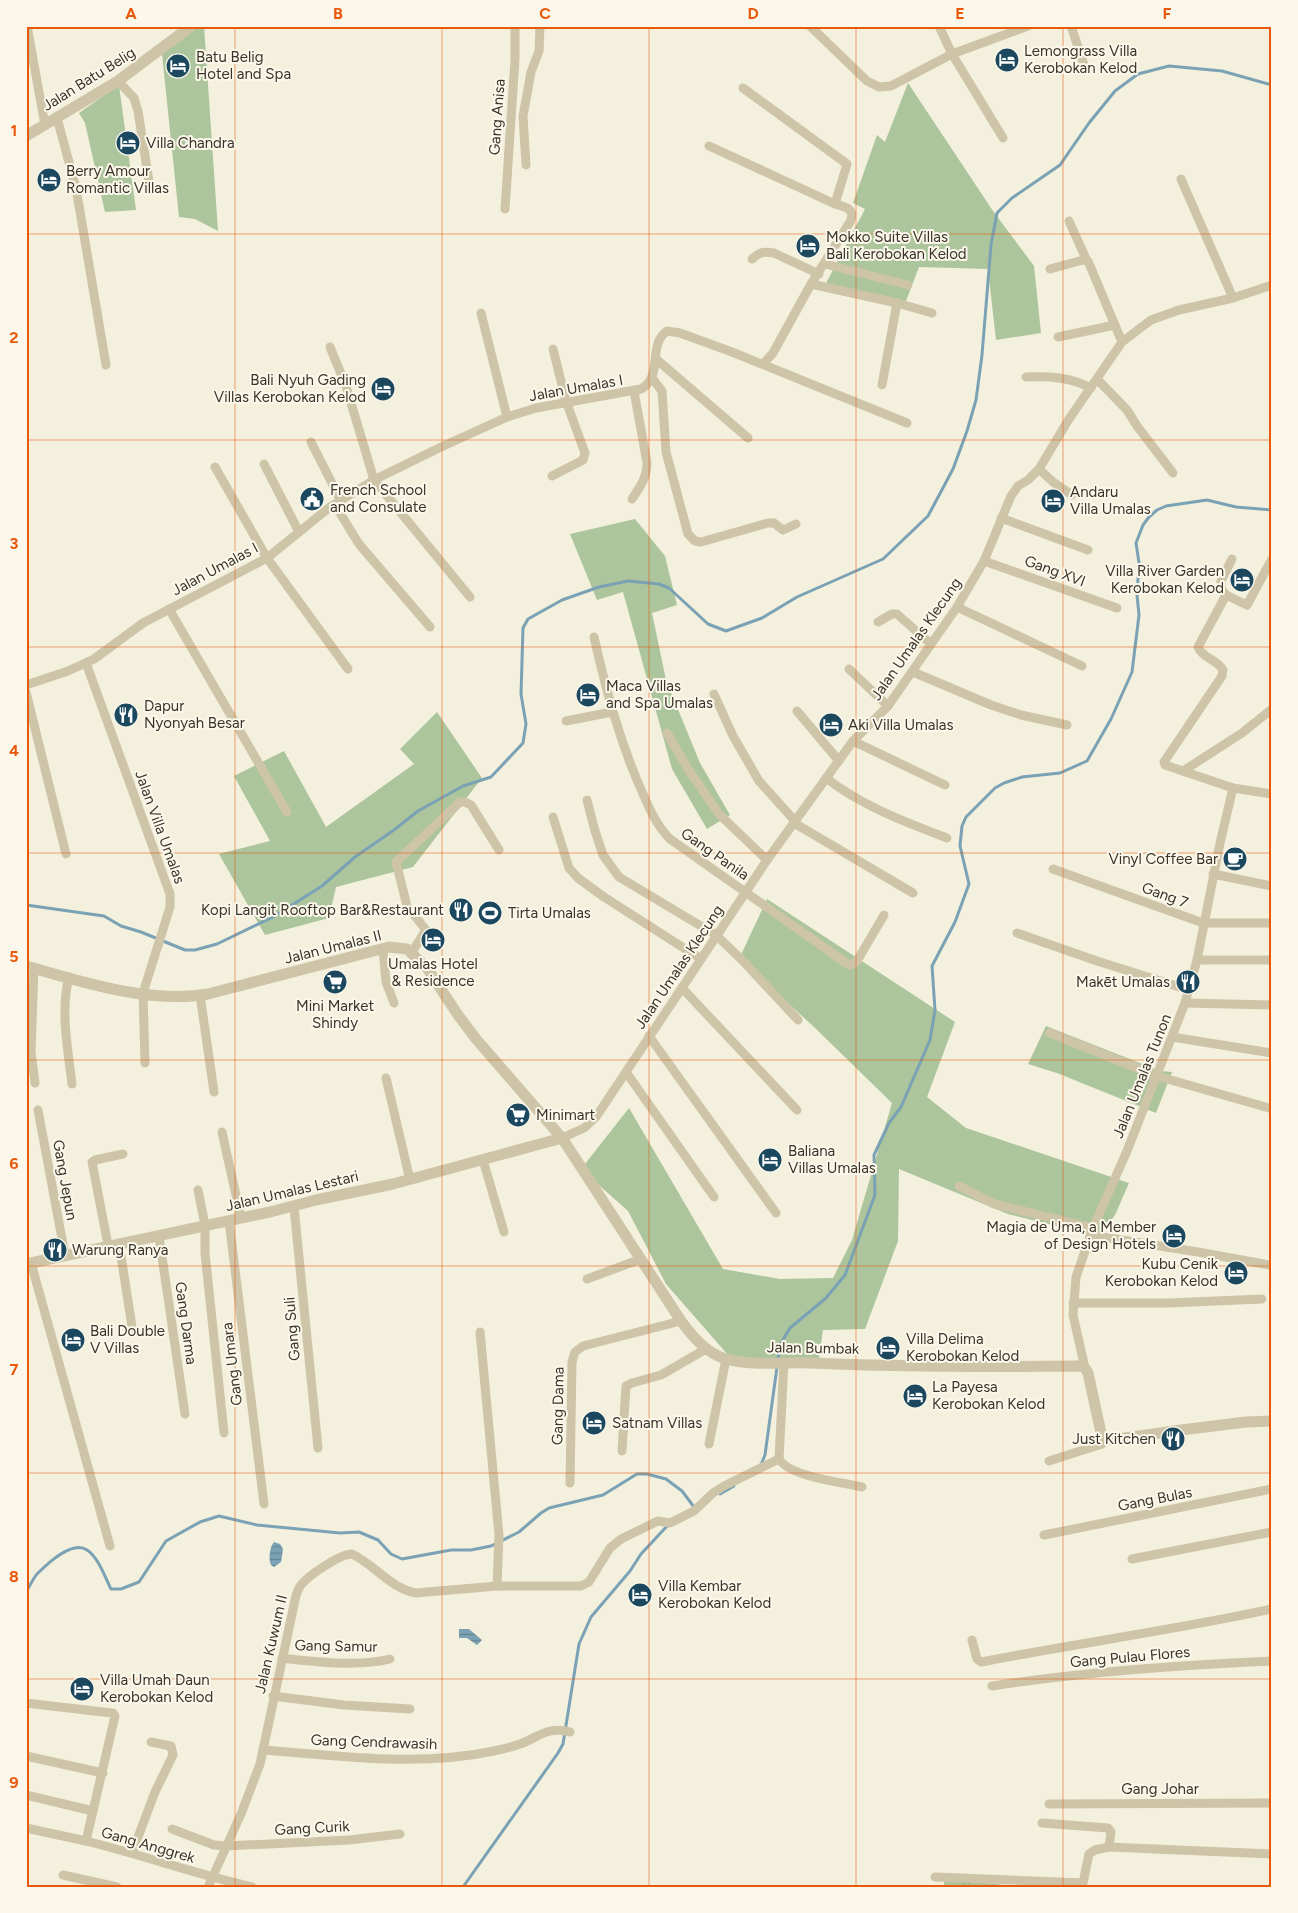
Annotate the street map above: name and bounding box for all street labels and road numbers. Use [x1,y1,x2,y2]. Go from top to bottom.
street label: Jalan Batu Belig [39,43,139,115]
street label: Gang Anisa [485,78,509,156]
street label: Jalan Umalas I [528,371,624,405]
street label: Jalan Umalas I [169,539,261,599]
street label: Gang XVI [1022,552,1088,590]
street label: Jalan Umalas Klecung [867,574,965,704]
street label: Jalan Villa Umalas [131,768,189,886]
street label: Gang Panila [678,824,752,884]
street label: Gang 7 [1139,878,1191,912]
street label: Jalan Umalas Klecung [631,902,727,1032]
street label: Jalan Umalas II [283,926,383,968]
street label: Jalan Umalas Tunon [1109,1011,1175,1141]
street label: Gang Jepun [49,1138,81,1222]
street label: Jalan Umalas Lestari [224,1167,360,1215]
street label: Gang Darma [171,1280,201,1366]
street label: Gang Suli [280,1296,304,1362]
street label: Gang Umara [218,1321,246,1407]
street label: Jalan Bumbak [767,1338,860,1358]
street label: Gang Dama [548,1367,568,1445]
street label: Gang Bulas [1116,1483,1194,1515]
street label: Jalan Kuwum II [251,1593,291,1695]
street label: Gang Samur [294,1636,378,1656]
street label: Gang Pulau Flores [1069,1643,1191,1671]
street label: Gang Cendrawasih [310,1731,438,1753]
street label: Gang Johar [1121,1780,1199,1798]
street label: Gang Curik [274,1817,351,1839]
street label: Gang Anggrek [99,1823,198,1867]

